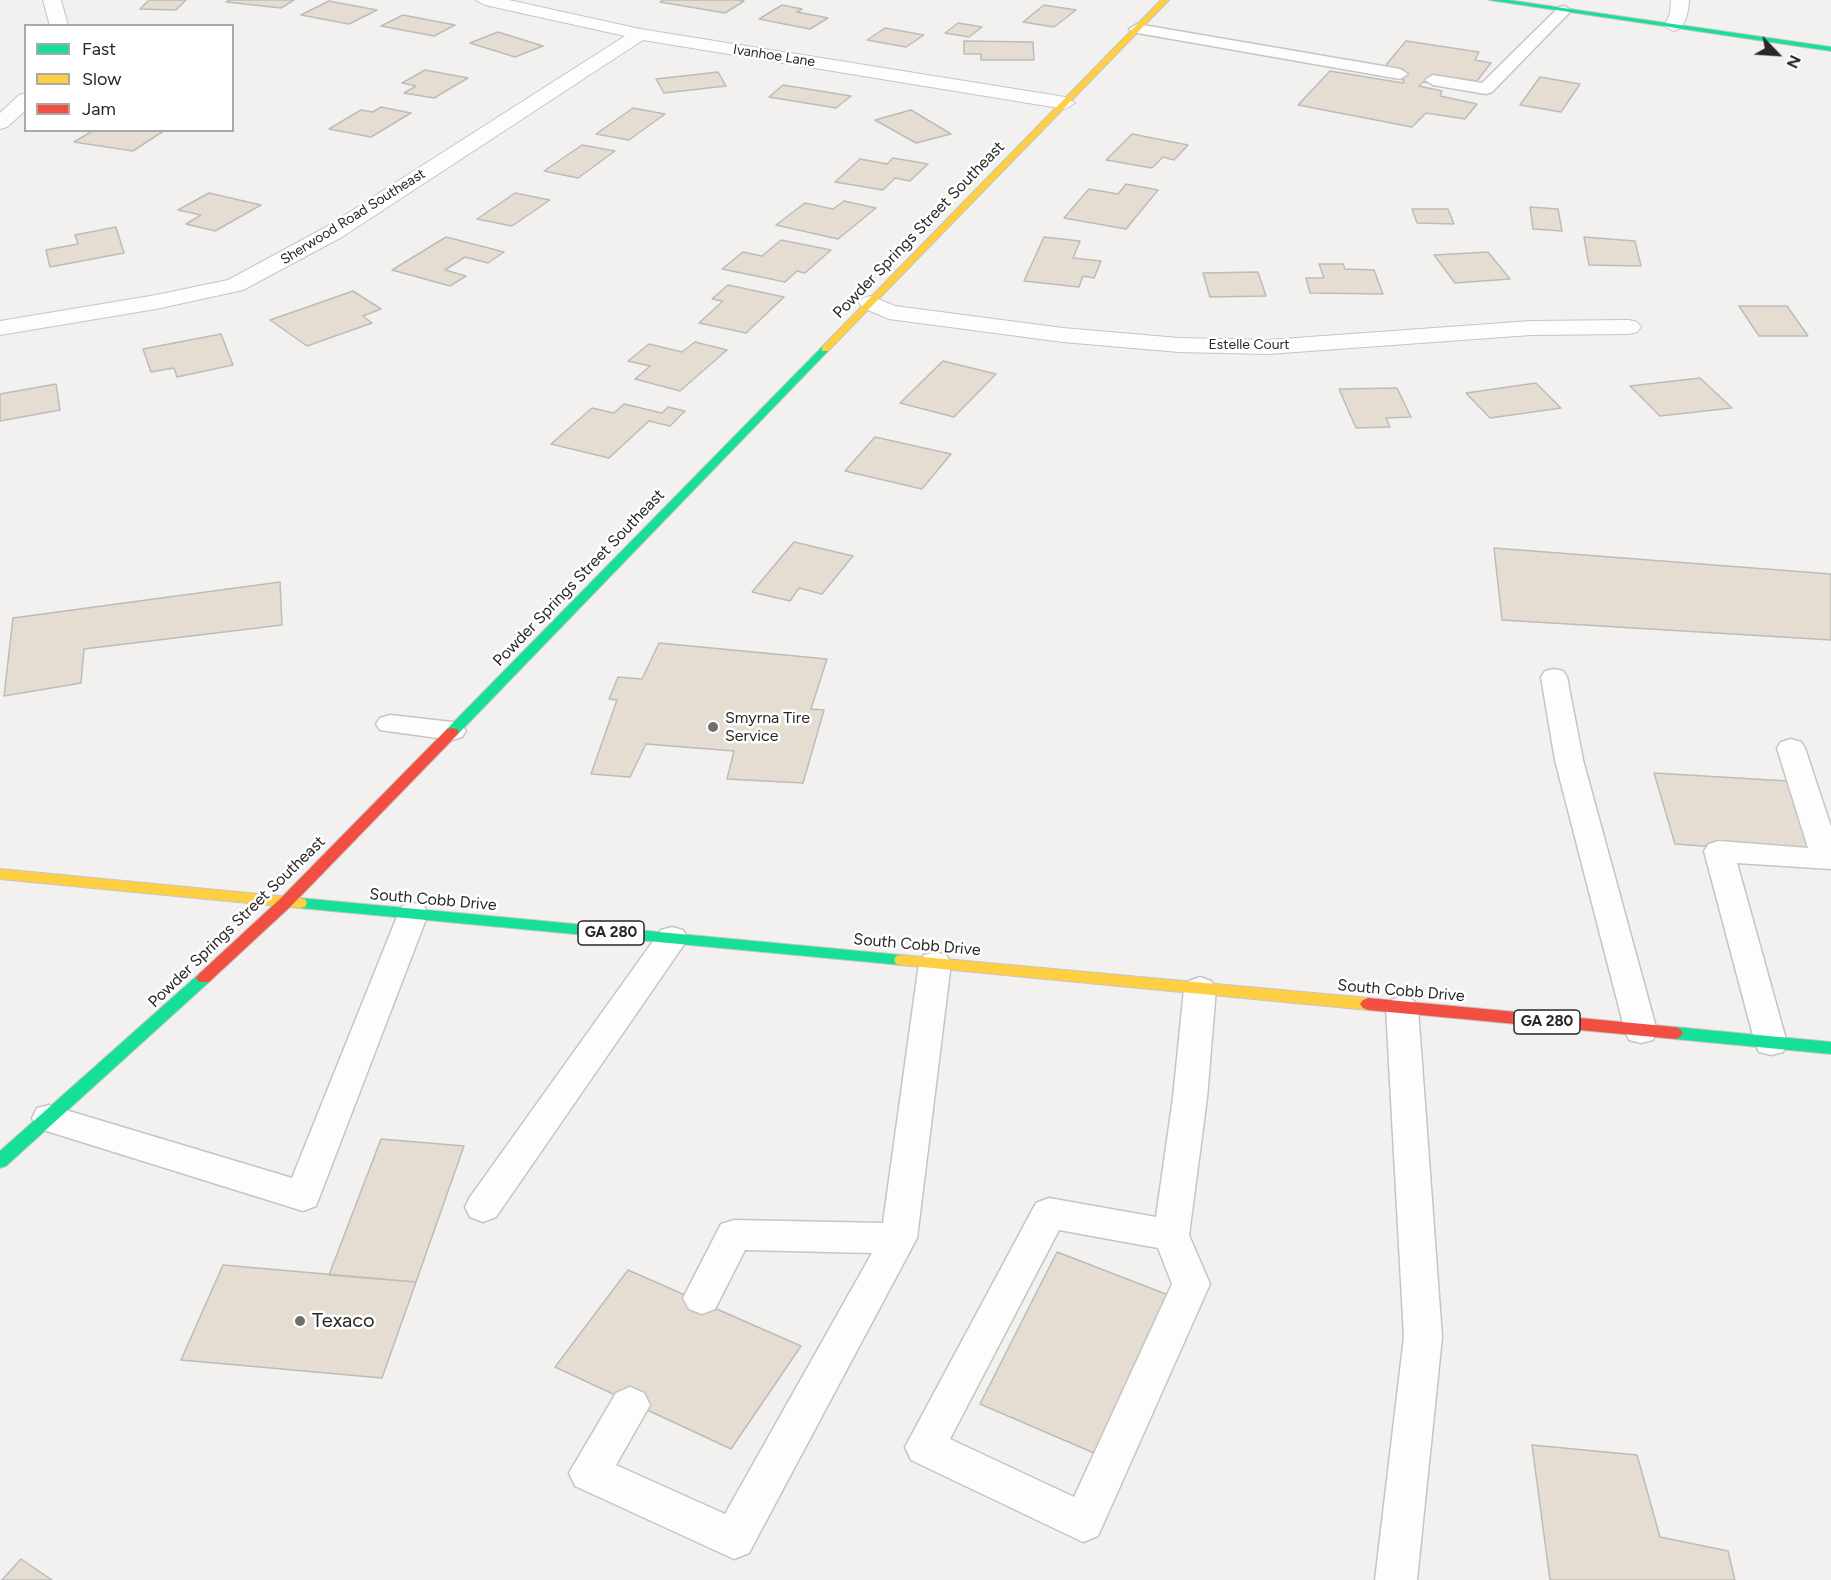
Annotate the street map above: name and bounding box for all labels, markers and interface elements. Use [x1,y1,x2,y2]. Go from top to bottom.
legend [24,24,234,132]
north arrow [1747,24,1807,84]
text: Fast [82,38,116,60]
street label: Ivanhoe Lane [732,41,816,71]
text: N [1783,52,1805,71]
text: Slow [82,68,121,90]
text: Jam [82,98,116,120]
street label: Powder Springs Street Southeast [829,138,1009,322]
street label: Sherwood Road Southeast [278,166,428,268]
street label: Estelle Court [1208,337,1290,353]
street label: Powder Springs Street Southeast [489,486,669,670]
place label: Smyrna Tire Service [725,708,810,746]
marker: Smyrna Tire Service [706,720,720,734]
street label: Powder Springs Street Southeast [145,832,329,1012]
street label: South Cobb Drive [369,885,497,915]
road number: GA 280 [578,921,644,945]
street label: South Cobb Drive [853,930,981,960]
street label: South Cobb Drive [1337,976,1465,1006]
road number: GA 280 [1514,1010,1580,1034]
place label: Texaco [312,1309,375,1333]
marker: Texaco [293,1314,307,1328]

